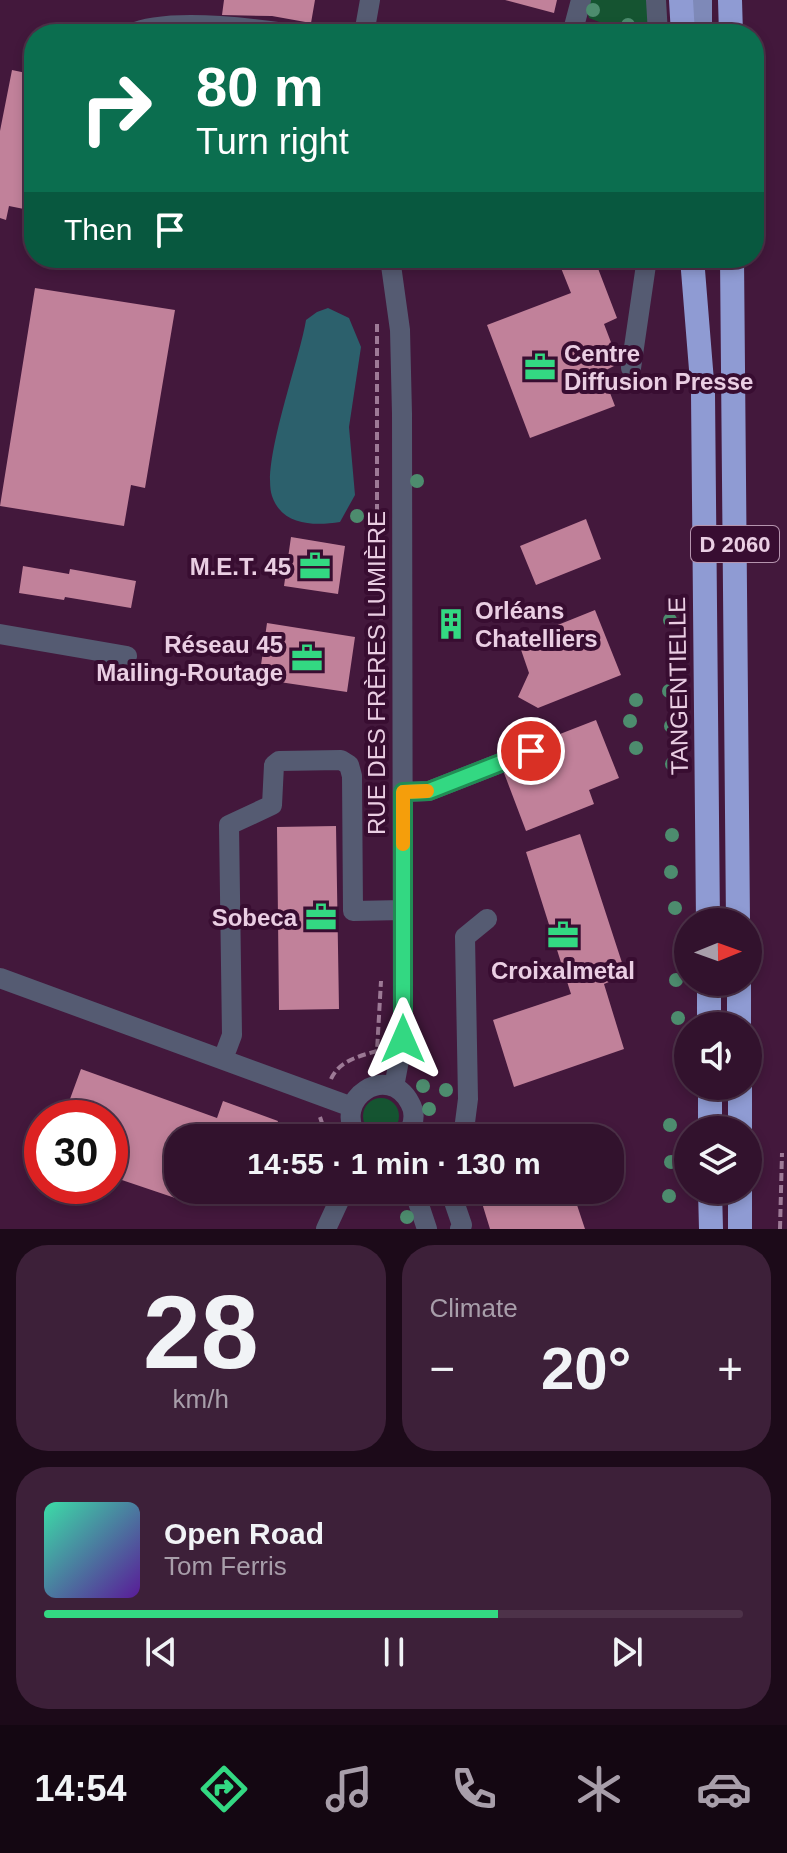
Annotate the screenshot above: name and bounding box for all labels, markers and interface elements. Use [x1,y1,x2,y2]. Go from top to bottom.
text: 80 m [196,55,324,118]
icon: right [64,56,168,160]
text: Turn right [196,121,349,162]
icon: arrive [148,208,192,252]
text: Then [64,213,132,246]
place label: Centre Diffusion Presse [564,340,753,395]
office icon: Centre Diffusion Presse [523,350,557,384]
street label: RUE DES FRÈRES LUMIÈRE [363,511,390,835]
road number: D 2060 [691,526,779,562]
office icon: M.E.T. 45 [298,549,332,583]
place label: M.E.T. 45 [190,553,291,580]
place label: Orléans Chatelliers [475,597,598,652]
street label: TANGENTIELLE [663,597,693,775]
building icon: Orléans Chatelliers [434,607,468,641]
place label: Réseau 45 Mailing-Routage [96,631,283,686]
office icon: Réseau 45 Mailing-Routage [290,641,324,675]
pin [497,717,565,785]
icon: arrive [509,729,553,773]
office icon: Sobeca [304,900,338,934]
place label: Sobeca [212,904,298,931]
north arrow [674,908,762,996]
map controls [674,908,762,1204]
office icon: Croixalmetal [546,918,580,952]
place label: Croixalmetal [491,957,635,984]
position arrow [361,997,445,1081]
button: sound [674,1012,762,1100]
speed limit sign: 30 [24,1100,128,1204]
button: layers [674,1116,762,1204]
text: 14:55 · 1 min · 130 m [247,1147,541,1180]
text: 28 [143,1274,259,1390]
text: Climate [430,1293,518,1323]
text: 20° [541,1335,632,1402]
text: − [430,1344,455,1393]
text: + [717,1344,743,1393]
text: km/h [173,1384,229,1414]
text: Open Road [164,1517,324,1550]
text: Tom Ferris [164,1551,287,1581]
icon: previous [139,1630,183,1674]
icon: pause [372,1630,416,1674]
icon: next [605,1630,649,1674]
icon: directions [196,1761,252,1817]
icon: music [321,1761,377,1817]
icon: phone [446,1761,502,1817]
icon: climate [571,1761,627,1817]
icon: car [696,1761,752,1817]
text: 14:54 [35,1768,127,1809]

